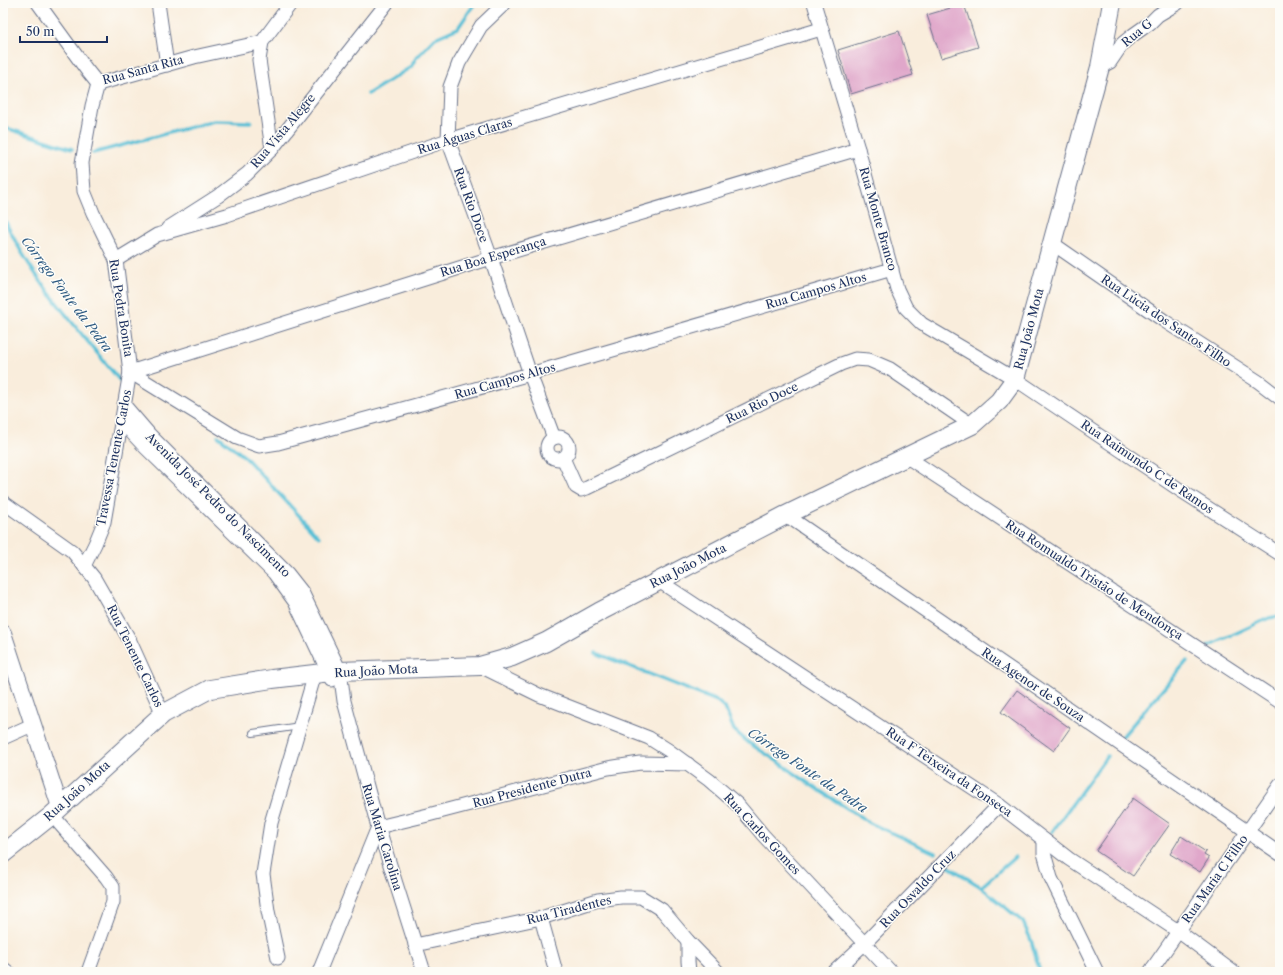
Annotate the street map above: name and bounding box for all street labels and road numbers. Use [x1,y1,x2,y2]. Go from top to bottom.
street label: Rua G [1118,15,1155,50]
street label: Rua Santa Rita [101,51,186,88]
street label: Rua Vista Alegre [247,90,318,171]
street label: Rua Águas Claras [415,113,514,157]
street label: Rua Rio Doce [451,165,492,245]
street label: Rua Monte Branco [856,165,900,272]
street label: Rua Boa Esperança [438,233,548,280]
street label: Rua Pedra Bonita [106,258,137,359]
street label: Rua Campos Altos [764,269,868,312]
street label: Rua Lúcia dos Santos Filho [1098,271,1234,370]
street label: Rua João Mota [1010,286,1047,371]
street label: Rua Campos Altos [453,359,557,402]
street label: Rua Rio Doce [723,378,801,427]
street label: Travessa Tenente Carlos [93,388,134,528]
street label: Rua Raimundo C de Ramos [1078,417,1216,517]
street label: Avenida José Pedro do Nascimento [142,428,294,580]
street label: Rua Romualdo Tristão de Mendonça [1003,516,1187,643]
street label: Rua João Mota [647,540,729,591]
street label: Rua Tenente Carlos [104,602,167,710]
street label: Rua Agenor de Souza [979,644,1088,725]
street label: Rua João Mota [334,661,419,680]
street label: Rua F Teixeira da Fonseca [883,724,1016,820]
street label: Rua João Mota [41,757,113,824]
street label: Rua Presidente Dutra [471,764,594,811]
street label: Rua Maria Carolina [359,782,406,893]
street label: Rua Carlos Gomes [721,790,804,877]
street label: Rua Maria C Filho [1179,832,1251,926]
street label: Rua Osvaldo Cruz [877,847,959,931]
street label: Rua Tiradentes [525,892,613,927]

